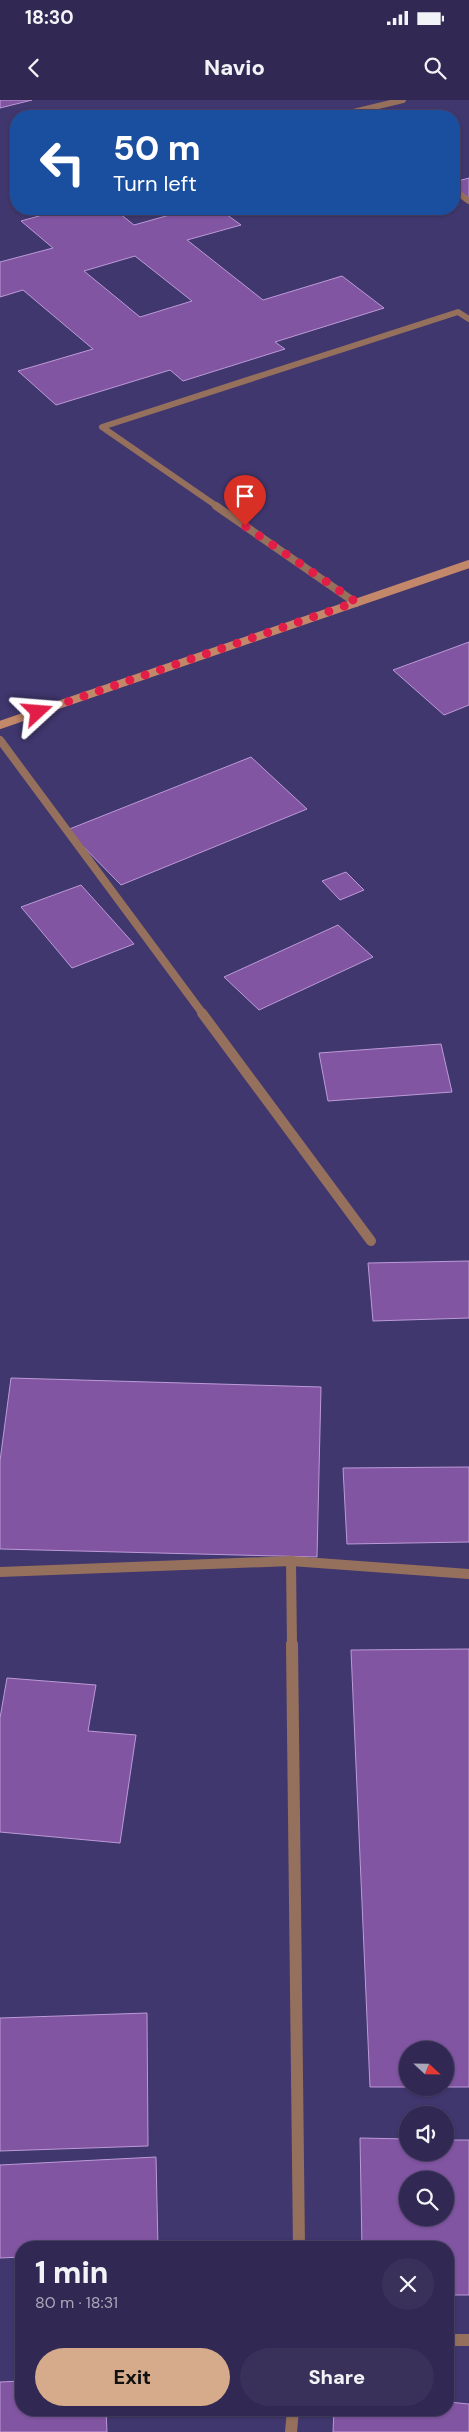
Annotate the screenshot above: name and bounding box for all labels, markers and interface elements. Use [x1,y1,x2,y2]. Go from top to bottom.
text: 18:30 [25,5,74,30]
text: Navio [204,53,265,82]
icon: back [20,54,48,82]
icon: search [421,54,449,82]
text: 50 m [113,125,201,171]
icon: left [30,130,95,195]
text: Turn left [113,169,197,198]
pin [224,475,266,526]
icon: arrive [231,482,259,510]
position arrow [11,685,63,737]
north arrow [399,2041,454,2096]
map controls [399,2041,454,2226]
button: sound [399,2106,454,2161]
button: search [399,2171,454,2226]
text: 1 min [35,2253,108,2292]
button: close [382,2258,434,2310]
text: 80 m · 18:31 [35,2292,118,2313]
button: Exit [35,2348,230,2406]
button: Share [240,2348,434,2406]

